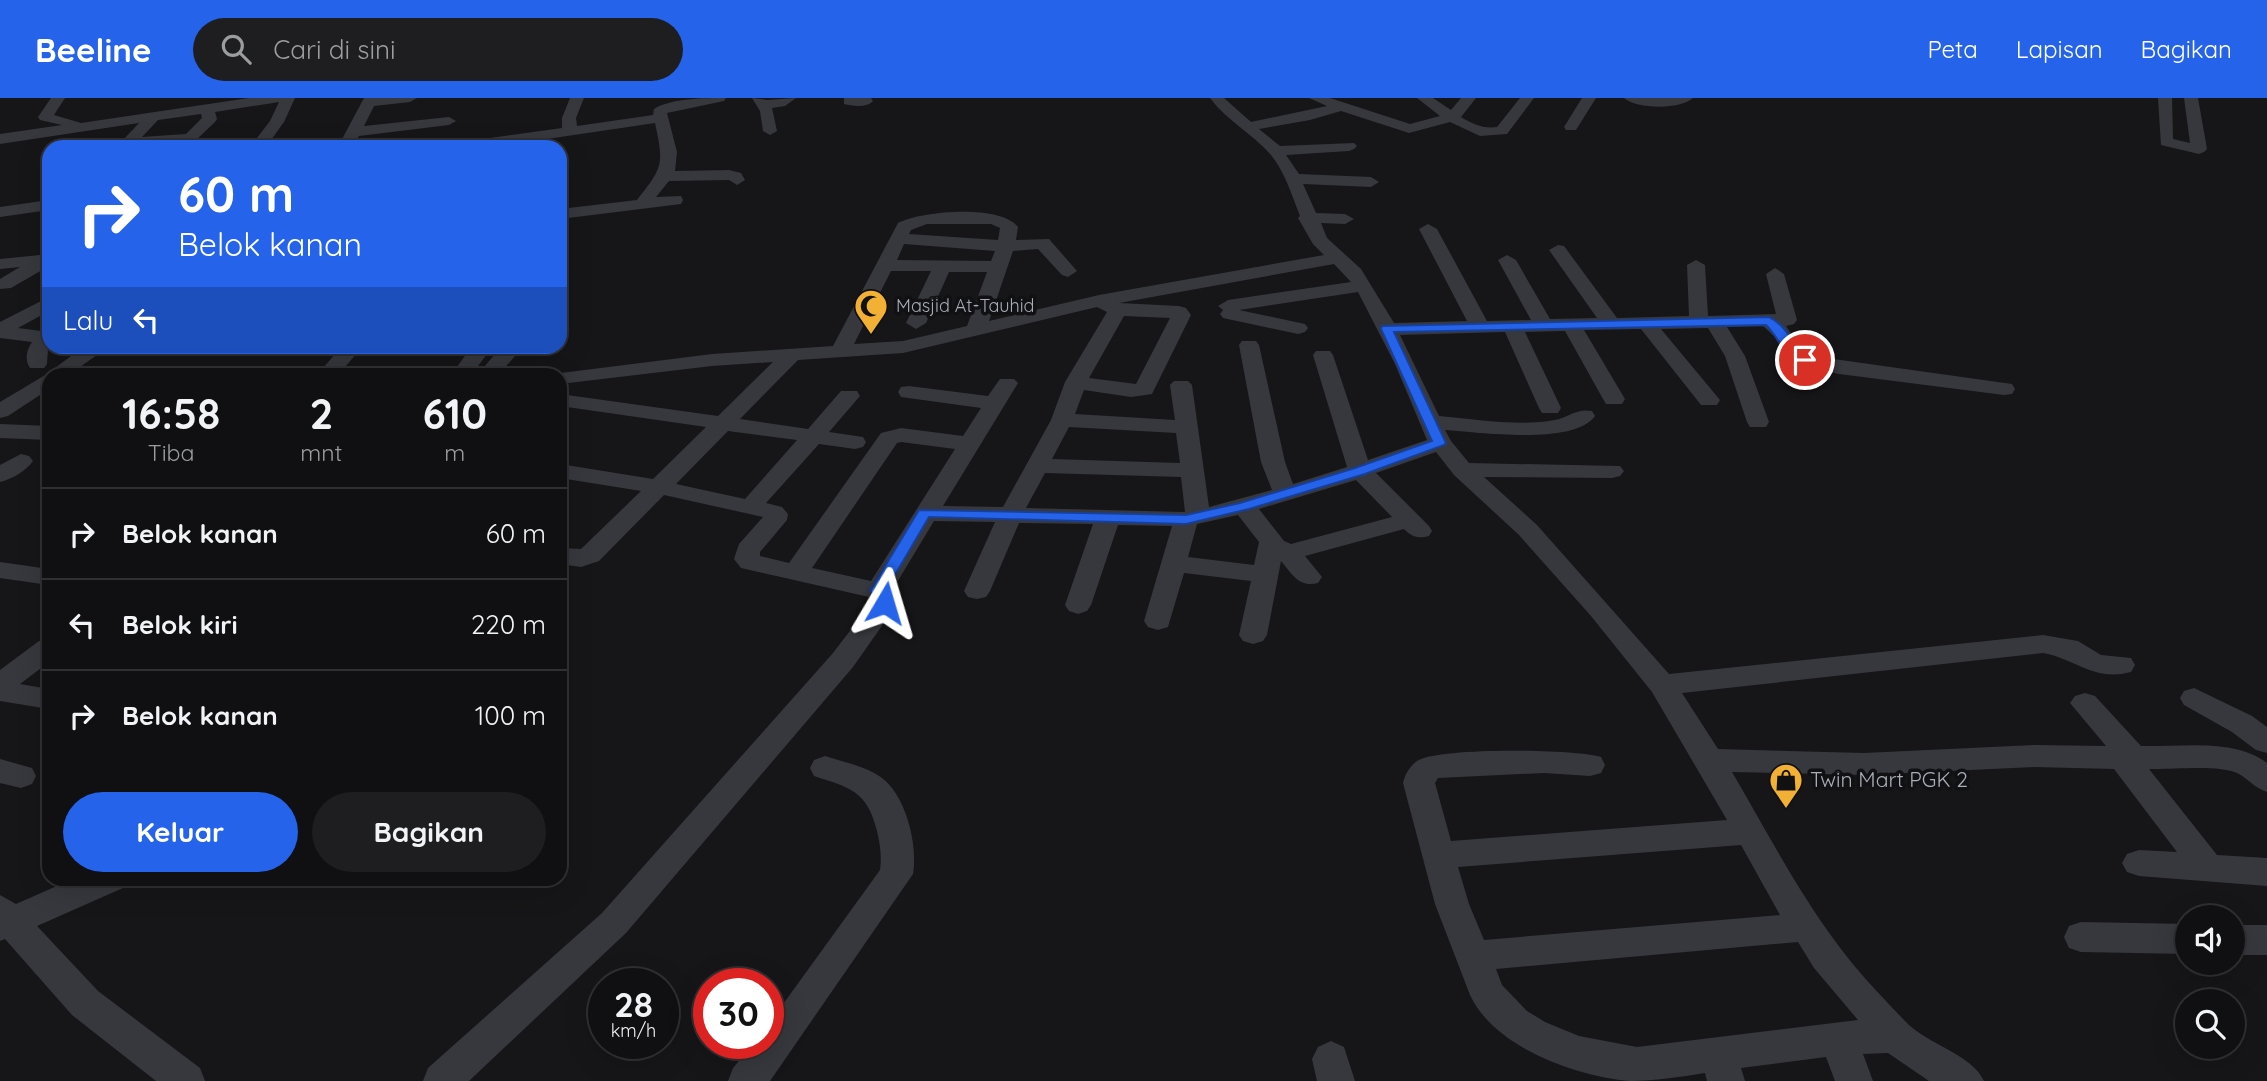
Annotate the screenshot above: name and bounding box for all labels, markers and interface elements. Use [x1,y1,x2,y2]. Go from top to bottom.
search box [193,18,683,81]
text: Beeline [35,29,151,70]
icon: search [217,30,255,68]
text: Cari di sini [273,33,396,66]
text: Peta [1927,34,1978,64]
text: Lapisan [2016,34,2103,64]
text: Bagikan [2141,34,2232,64]
text: 60 m [178,163,294,224]
icon: right [63,168,154,259]
text: Belok kanan [178,224,362,264]
mosque icon: Masjid At-Tauhid [852,287,890,336]
place label: Masjid At-Tauhid [896,294,1034,317]
icon: left [127,301,165,339]
text: Lalu [63,304,113,337]
pin [1775,330,1835,390]
icon: arrive [1786,341,1824,379]
text: 16:58 [122,387,220,440]
text: 2 [309,387,333,440]
text: 610 [422,387,487,440]
text: Tiba [148,438,195,467]
text: mnt [300,438,342,467]
text: m [444,438,465,467]
icon: right [63,515,101,553]
text: Belok kanan [122,517,278,550]
text: 60 m [486,517,546,550]
position arrow [848,566,922,640]
icon: left [63,606,101,644]
text: Belok kiri [122,608,238,641]
text: 220 m [471,608,546,641]
icon: right [63,697,101,735]
text: Belok kanan [122,699,278,732]
text: 100 m [475,699,546,732]
shop icon: Twin Mart PGK 2 [1767,761,1805,810]
place label: Twin Mart PGK 2 [1810,766,1968,792]
button: Keluar [63,792,298,872]
button: Bagikan [312,792,546,872]
map controls [2175,905,2245,1059]
button: sound [2175,905,2245,975]
speed limit sign: 30 [693,968,784,1059]
text: 28 [614,982,653,1026]
button: search [2175,989,2245,1059]
text: km/h [611,1019,656,1042]

